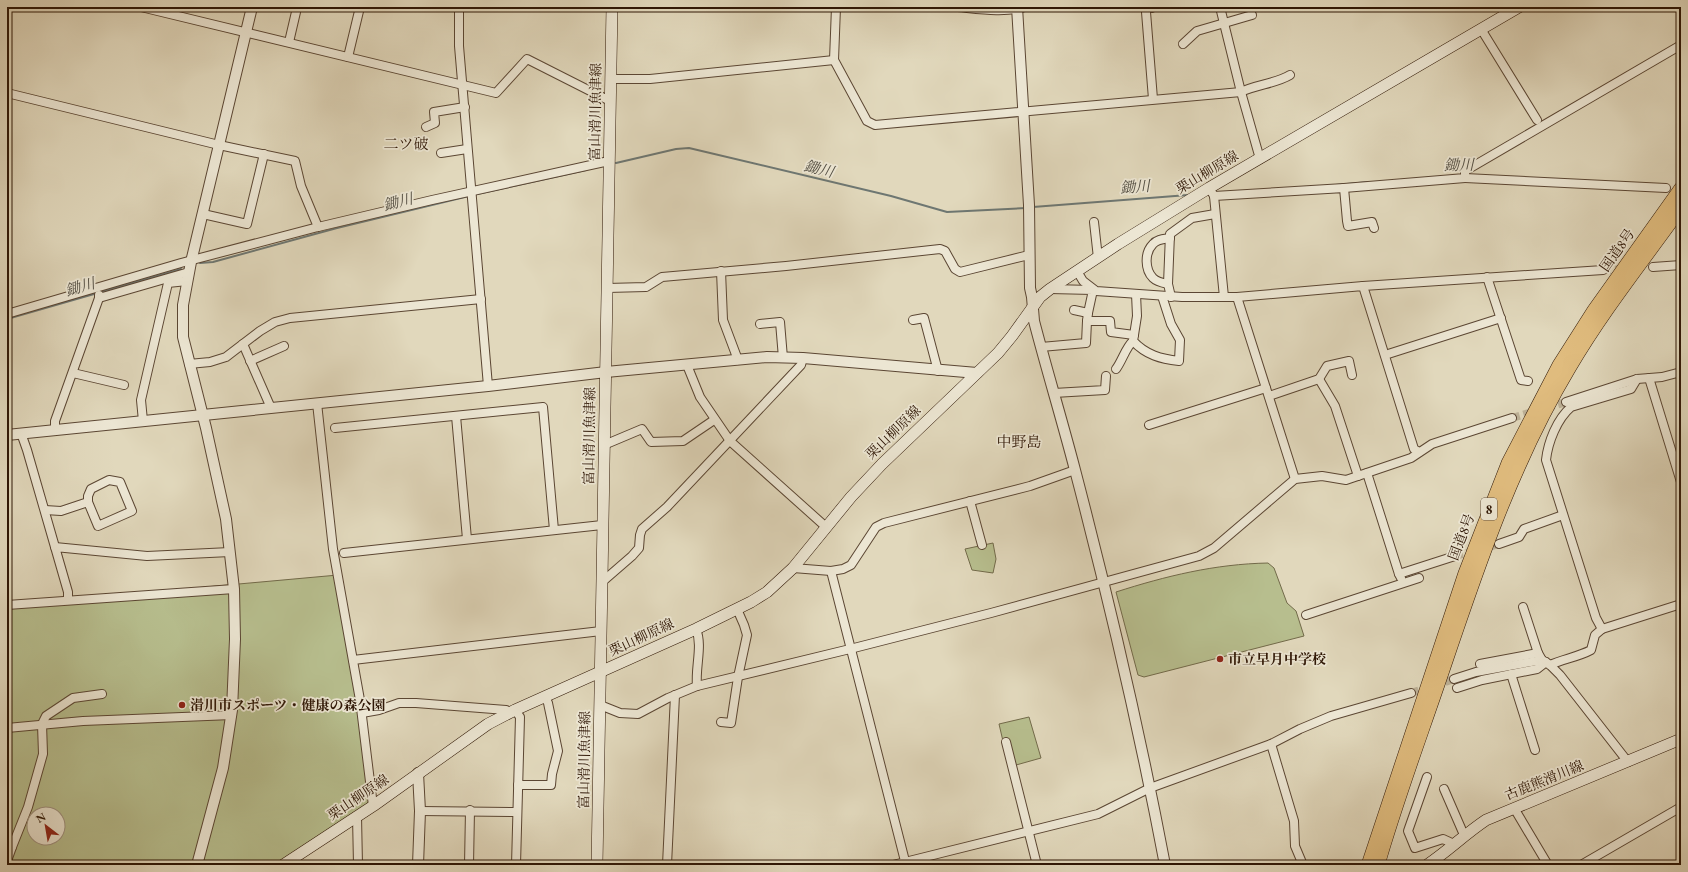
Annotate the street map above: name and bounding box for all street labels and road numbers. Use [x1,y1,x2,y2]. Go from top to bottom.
street label: 富山滑川魚津線 [585,63,605,161]
street label: 栗山柳原線 [1172,146,1242,198]
street label: 国道8号 [1596,225,1638,275]
street label: 富山滑川魚津線 [579,387,599,485]
street label: 栗山柳原線 [862,401,924,463]
road number: 8 [1481,498,1497,520]
street label: 国道8号 [1444,511,1478,563]
street label: 栗山柳原線 [605,614,677,660]
street label: 富山滑川魚津線 [574,711,594,809]
street label: 古鹿熊滑川線 [1502,756,1586,804]
street label: 栗山柳原線 [324,770,392,824]

